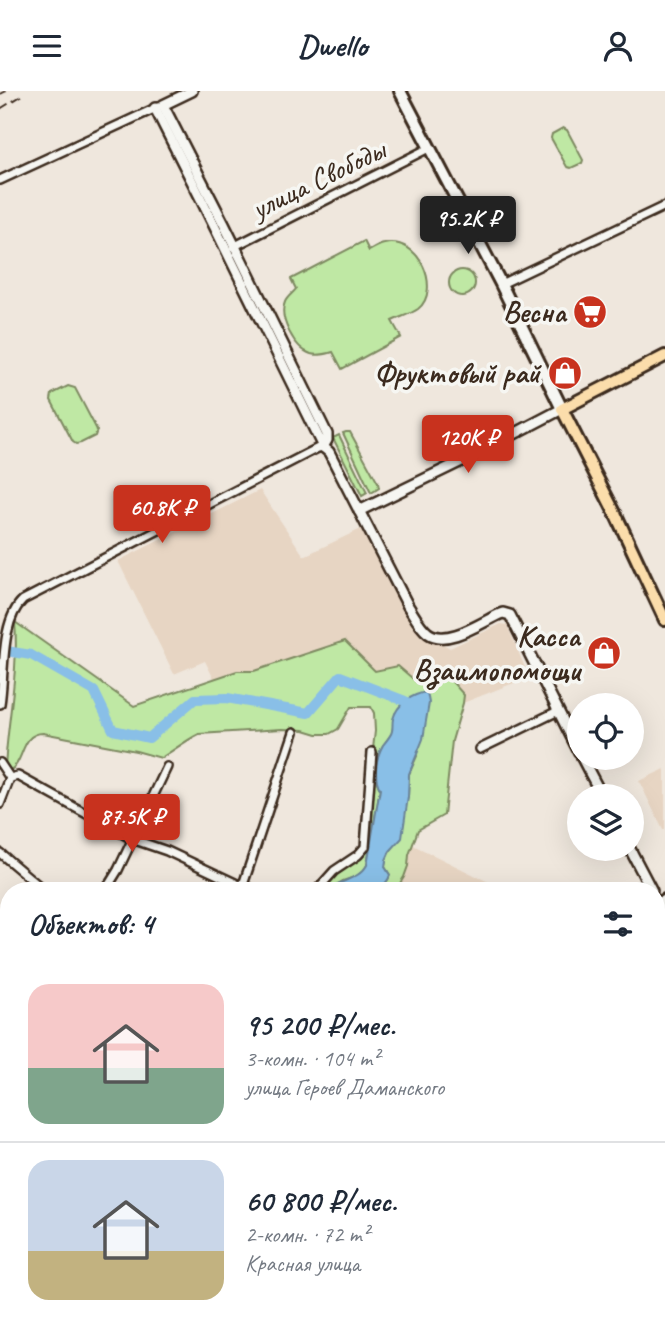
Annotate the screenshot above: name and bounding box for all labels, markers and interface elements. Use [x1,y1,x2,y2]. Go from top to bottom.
text: Dwello [298,25,367,66]
icon: menu [28,27,66,65]
icon: person [599,27,637,65]
street label: улица Свободы [243,129,393,229]
pin: 95.2K ₽ [403,197,533,256]
text: 95.2K ₽ [436,204,500,233]
place label: Весна [503,293,568,331]
supermarket icon: Весна [571,293,609,331]
place label: Фруктовый рай [374,354,542,392]
shop icon: Фруктовый рай [546,354,584,392]
pin: 120K ₽ [411,415,525,475]
text: 120K ₽ [438,423,498,452]
pin: 60.8K ₽ [97,485,227,545]
text: 60.8K ₽ [129,493,195,522]
place label: Касса Взаимопомощи [414,617,582,690]
shop icon: Касса Взаимопомощи [585,634,623,672]
map controls [567,693,644,861]
button: locate [567,693,644,770]
button: layers [567,784,644,861]
pin: 87.5K ₽ [67,795,197,854]
text: 87.5K ₽ [100,802,164,831]
text: Объектов: 4 [28,905,153,943]
icon: filters [599,905,637,943]
text: 95 200 ₽/мес. [245,1006,395,1044]
icon: home [84,1012,168,1096]
text: 3-комн. · 104 m² [245,1044,379,1073]
text: улица Героев Даманского [245,1073,444,1102]
text: 60 800 ₽/мес. [245,1182,397,1220]
icon: home [84,1188,168,1272]
text: 2-комн. · 72 m² [245,1220,369,1249]
text: Красная улица [245,1249,360,1278]

